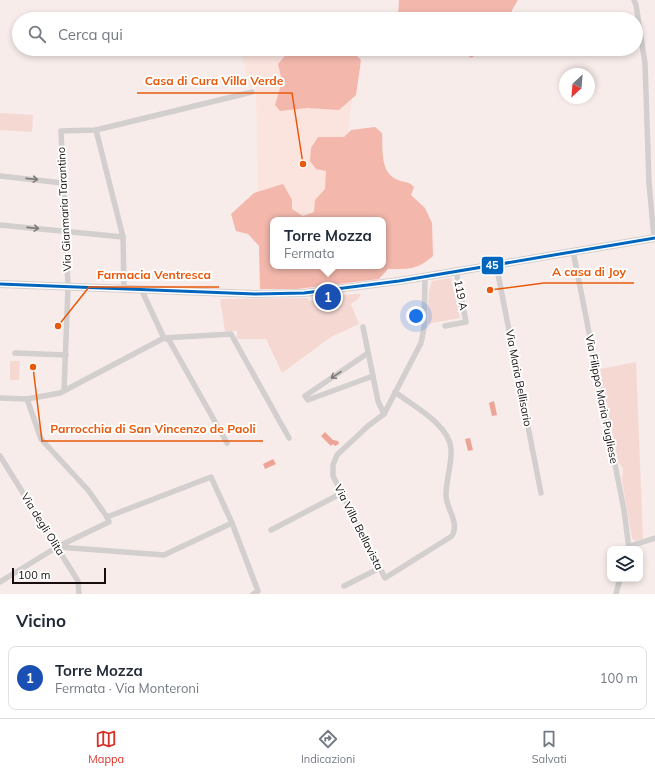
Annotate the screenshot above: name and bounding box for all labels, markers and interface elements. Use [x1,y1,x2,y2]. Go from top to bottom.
search box [12,12,643,56]
icon: search [26,23,48,45]
text: Cerca qui [58,25,123,44]
north arrow [559,68,595,104]
callout: Casa di Cura Villa Verde [137,69,292,93]
text: Casa di Cura Villa Verde [145,73,284,88]
street label: Via Gianmaria Tarantino [54,147,74,271]
one-way arrow [25,176,38,183]
popup [270,217,386,269]
one-way arrow [26,224,39,232]
text: Torre Mozza [284,226,372,245]
text: Fermata [284,245,335,261]
line badge: 45 [481,256,504,275]
text: 45 [485,258,499,272]
callout: A casa di Joy [544,259,634,283]
callout: Farmacia Ventresca [89,263,219,287]
text: A casa di Joy [552,264,627,279]
text: Farmacia Ventresca [97,267,211,282]
street label: 119 A [451,279,471,311]
pin: 1 [315,282,341,312]
your location [406,306,426,326]
street label: Via Maria Bellisario [503,328,535,428]
street label: Via Filippo Maria Pugliese [583,333,621,465]
one-way arrow [330,371,341,379]
callout: Parrocchia di San Vincenzo de Paoli [42,417,263,441]
text: Parrocchia di San Vincenzo de Paoli [50,421,256,436]
street label: Via Villa Bellavista [331,482,387,572]
street label: Via degli Olita [18,490,68,558]
map controls [607,546,643,582]
button: layers [607,546,643,582]
scale bar [12,566,106,585]
text: 100 m [18,568,50,582]
text: Vicino [16,610,66,631]
text: Torre Mozza [55,661,143,680]
text: 1 [26,670,34,686]
text: 100 m [600,670,638,686]
text: Fermata · Via Monteroni [55,680,199,696]
tab: Mappa [88,728,124,766]
tab: Indicazioni [301,728,355,766]
tab: Salvati [532,728,567,766]

